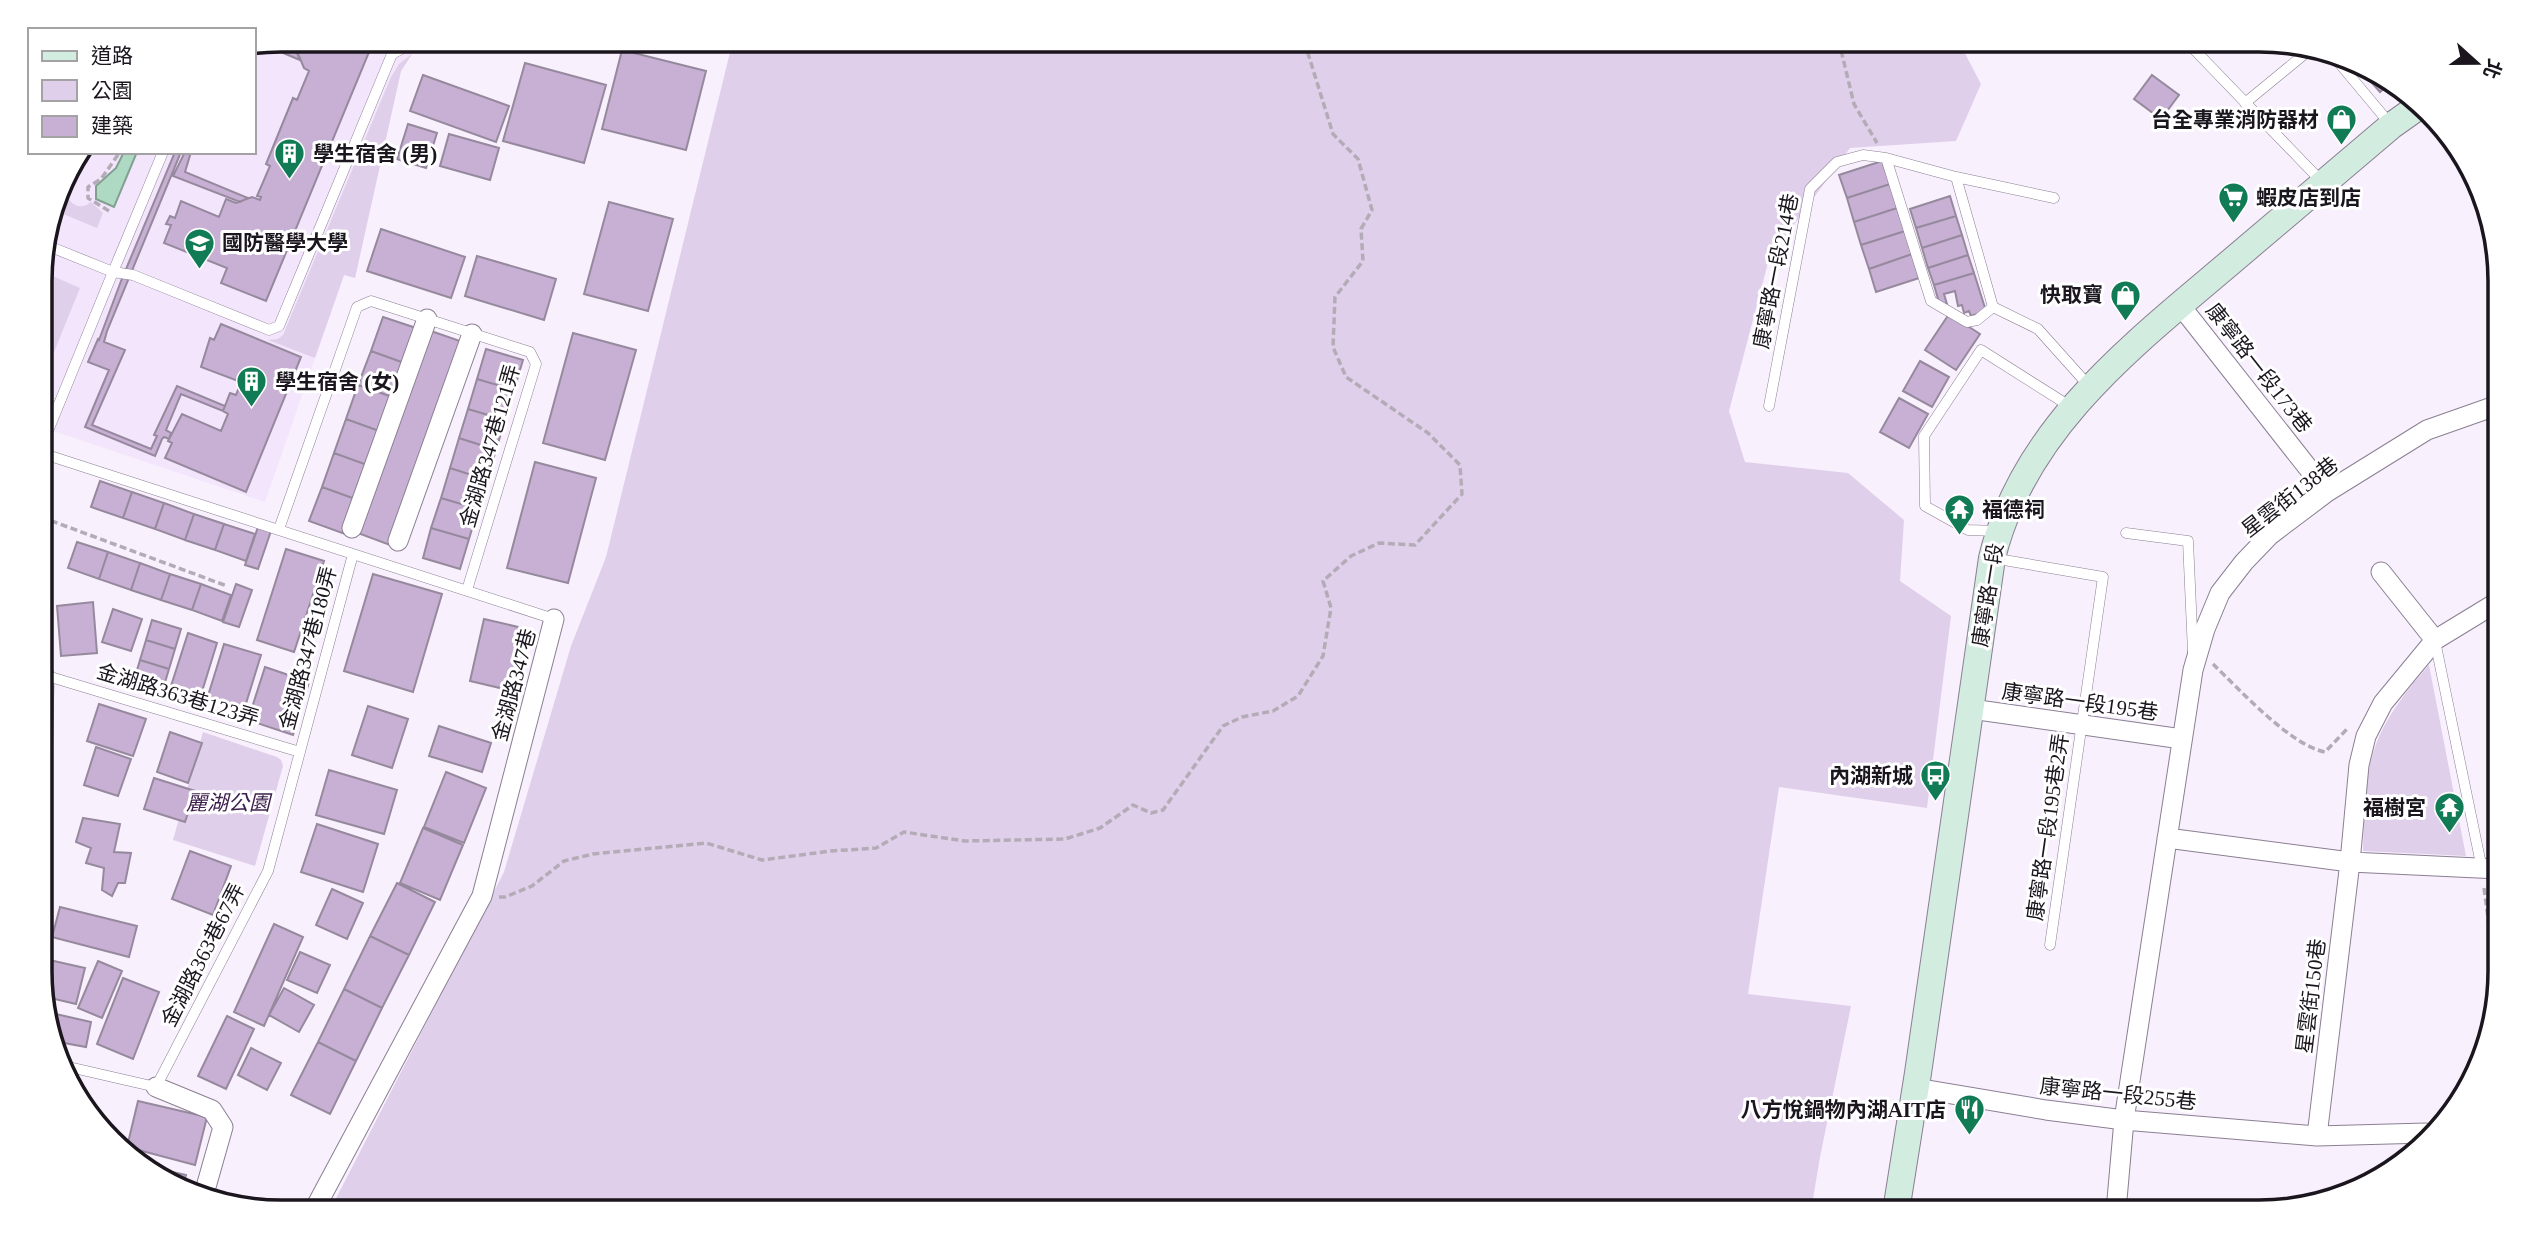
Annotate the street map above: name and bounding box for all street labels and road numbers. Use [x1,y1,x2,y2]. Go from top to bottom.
street label: 康寧路一段214巷 [1749,191,1803,351]
street label: 康寧路一段173巷 [2201,299,2317,437]
street label: 金湖路347巷121弄 [455,362,525,530]
street label: 星雲街138巷 [2237,452,2343,542]
street label: 康寧路一段 [1968,541,2008,649]
street label: 金湖路347巷180弄 [275,564,341,732]
street label: 金湖路347巷 [487,626,541,744]
street label: 金湖路363巷123弄 [94,659,262,731]
street label: 康寧路一段195巷 [2000,679,2160,725]
street label: 康寧路一段195巷2弄 [2023,732,2073,922]
street label: 金湖路363巷67弄 [157,879,249,1031]
street label: 星雲街150巷 [2292,937,2330,1055]
street label: 康寧路一段255巷 [2038,1074,2198,1114]

